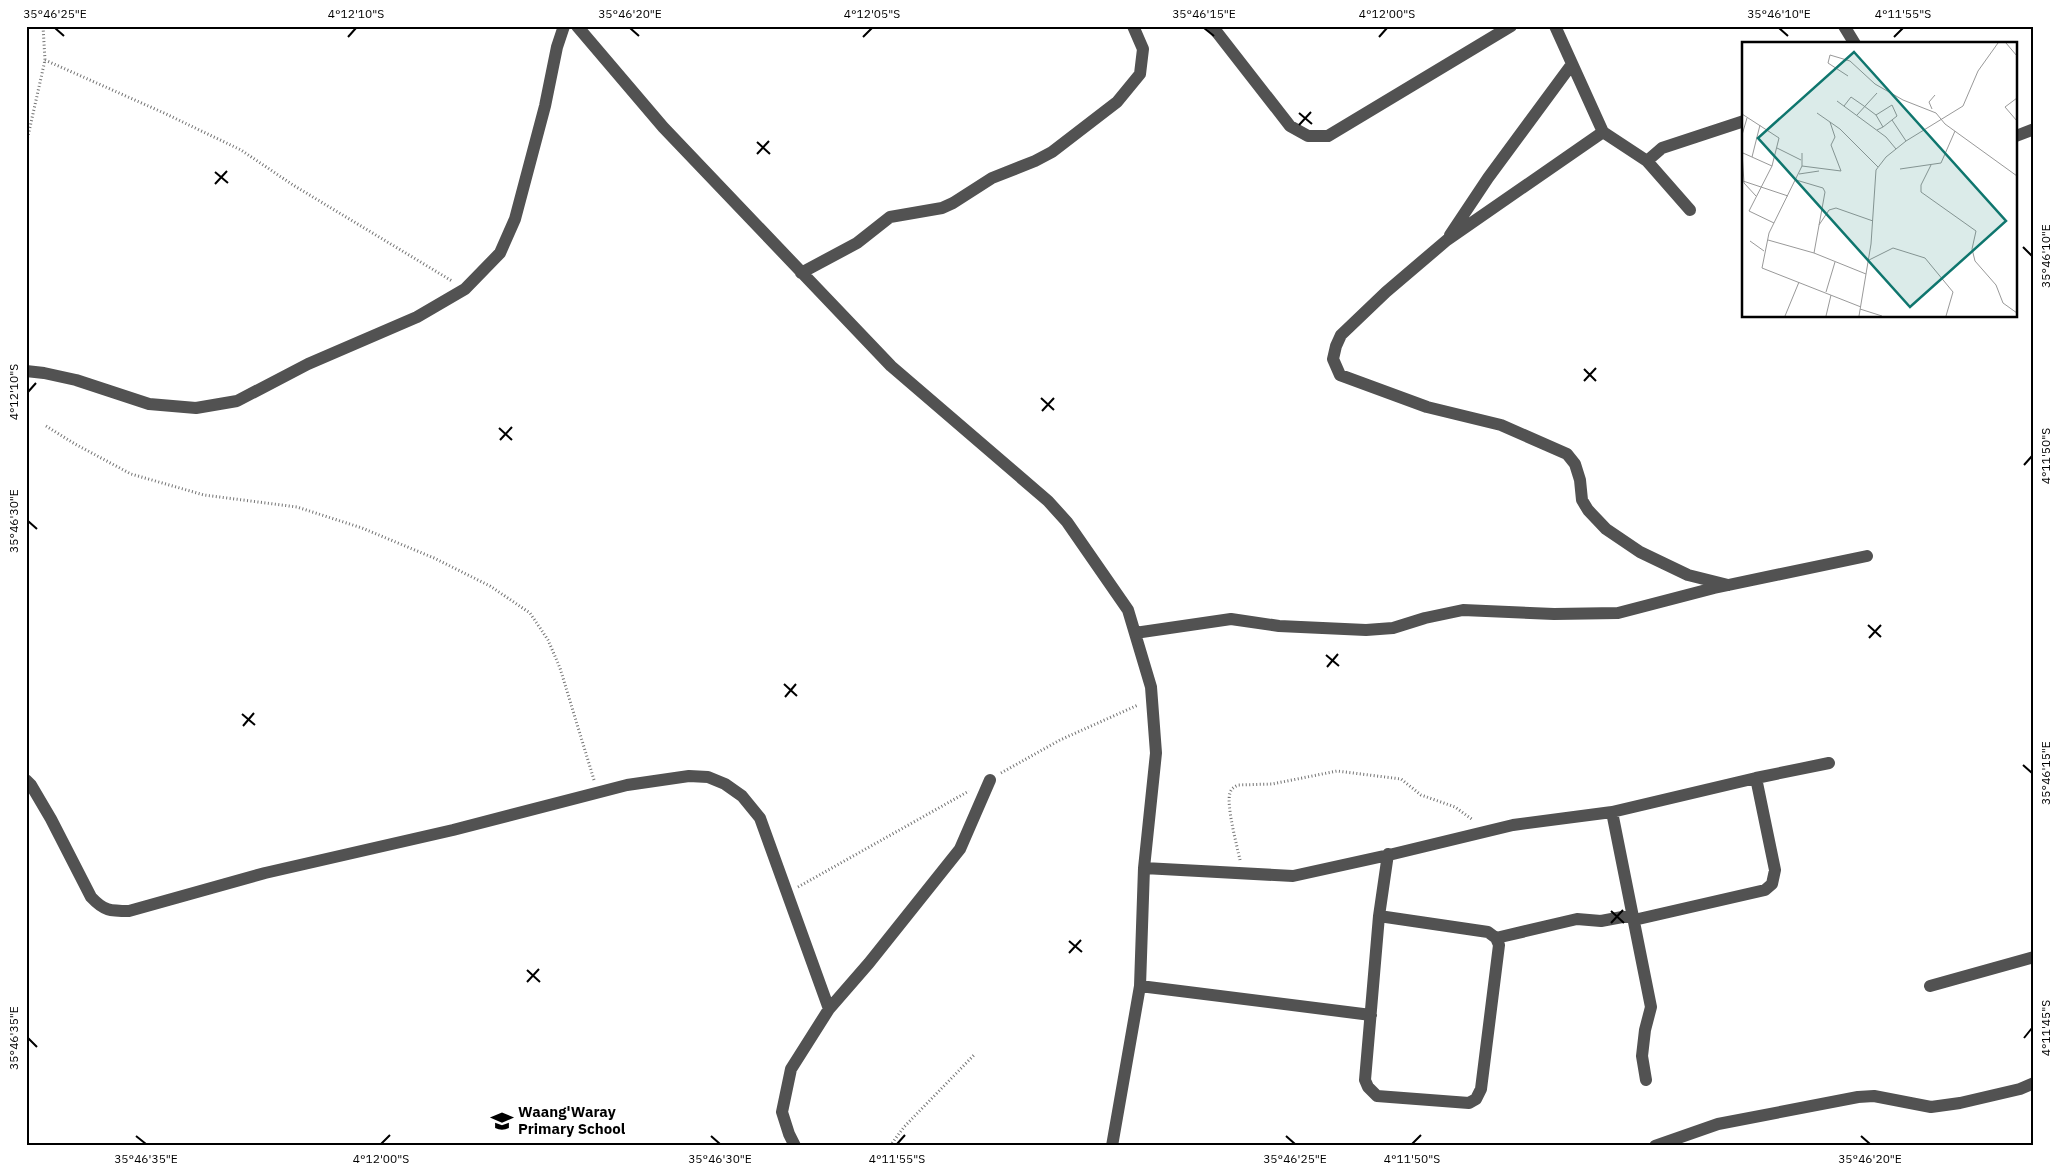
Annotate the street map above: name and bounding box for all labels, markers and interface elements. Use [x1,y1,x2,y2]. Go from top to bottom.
text: 35°46'25"E [23,6,87,21]
text: 4°12'10"S [328,6,384,21]
text: 35°46'20"E [598,6,662,21]
text: 4°12'05"S [844,6,900,21]
text: 35°46'15"E [1172,6,1236,21]
text: 4°12'00"S [1359,6,1415,21]
text: 35°46'10"E [1747,6,1811,21]
text: 4°11'55"S [1875,6,1931,21]
inset map [1742,42,2018,318]
text: 35°46'10"E [2038,224,2053,288]
text: 4°12'10"S [6,364,21,420]
text: 4°11'50"S [2038,428,2053,484]
text: 35°46'30"E [6,489,21,553]
text: 35°46'15"E [2038,741,2053,805]
text: 4°11'45"S [2038,1000,2053,1056]
text: 35°46'35"E [6,1006,21,1070]
place label: Waang'Waray Primary School [518,1102,626,1138]
school or university icon: Waang'Waray Primary School [489,1108,515,1134]
text: 35°46'35"E [114,1151,178,1166]
text: 4°12'00"S [353,1151,409,1166]
text: 35°46'30"E [688,1151,752,1166]
text: 4°11'55"S [869,1151,925,1166]
text: 35°46'25"E [1263,1151,1327,1166]
text: 4°11'50"S [1384,1151,1440,1166]
text: 35°46'20"E [1838,1151,1902,1166]

